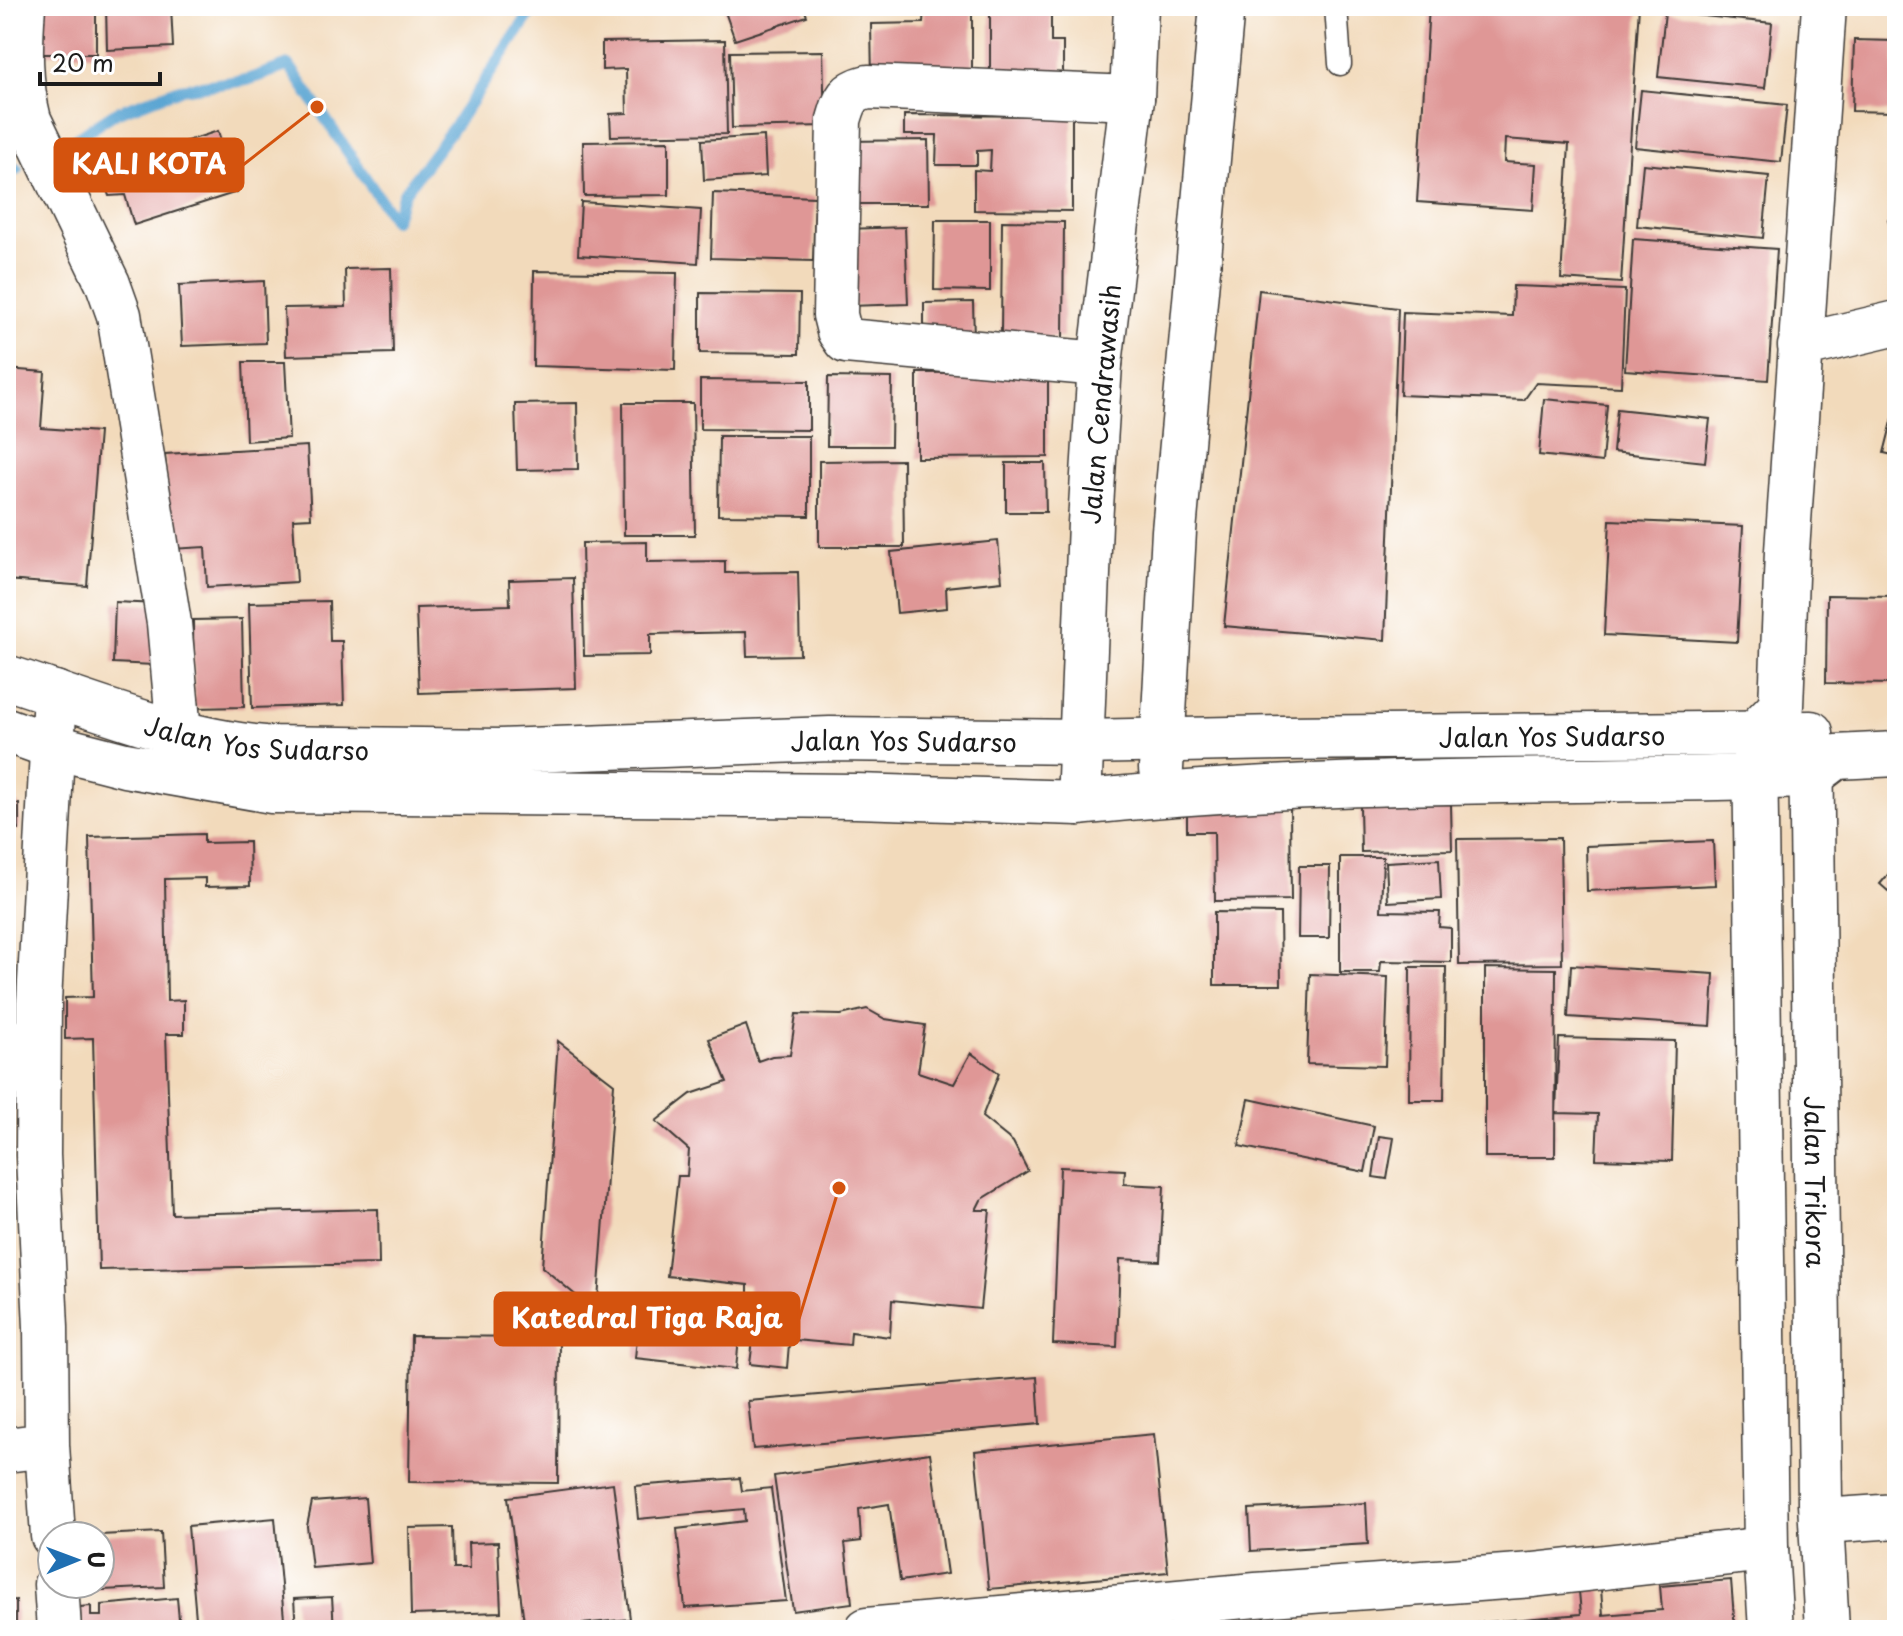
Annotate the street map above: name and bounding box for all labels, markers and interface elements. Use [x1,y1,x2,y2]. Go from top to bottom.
scale bar [40,36,160,86]
text: 20 m [52,44,114,80]
callout: KALI KOTA [55,139,243,191]
text: KALI KOTA [71,141,227,184]
street label: Jalan Cendrawasih [1070,282,1130,526]
street label: Jalan Yos Sudarso [140,705,369,769]
street label: Jalan Yos Sudarso [1438,715,1665,756]
street label: Jalan Yos Sudarso [790,719,1017,761]
street label: Jalan Trikora [1796,1096,1837,1269]
callout: Katedral Tiga Raja [495,1293,799,1345]
text: Katedral Tiga Raja [511,1295,783,1338]
north arrow [36,1520,116,1600]
text: U [81,1551,114,1568]

